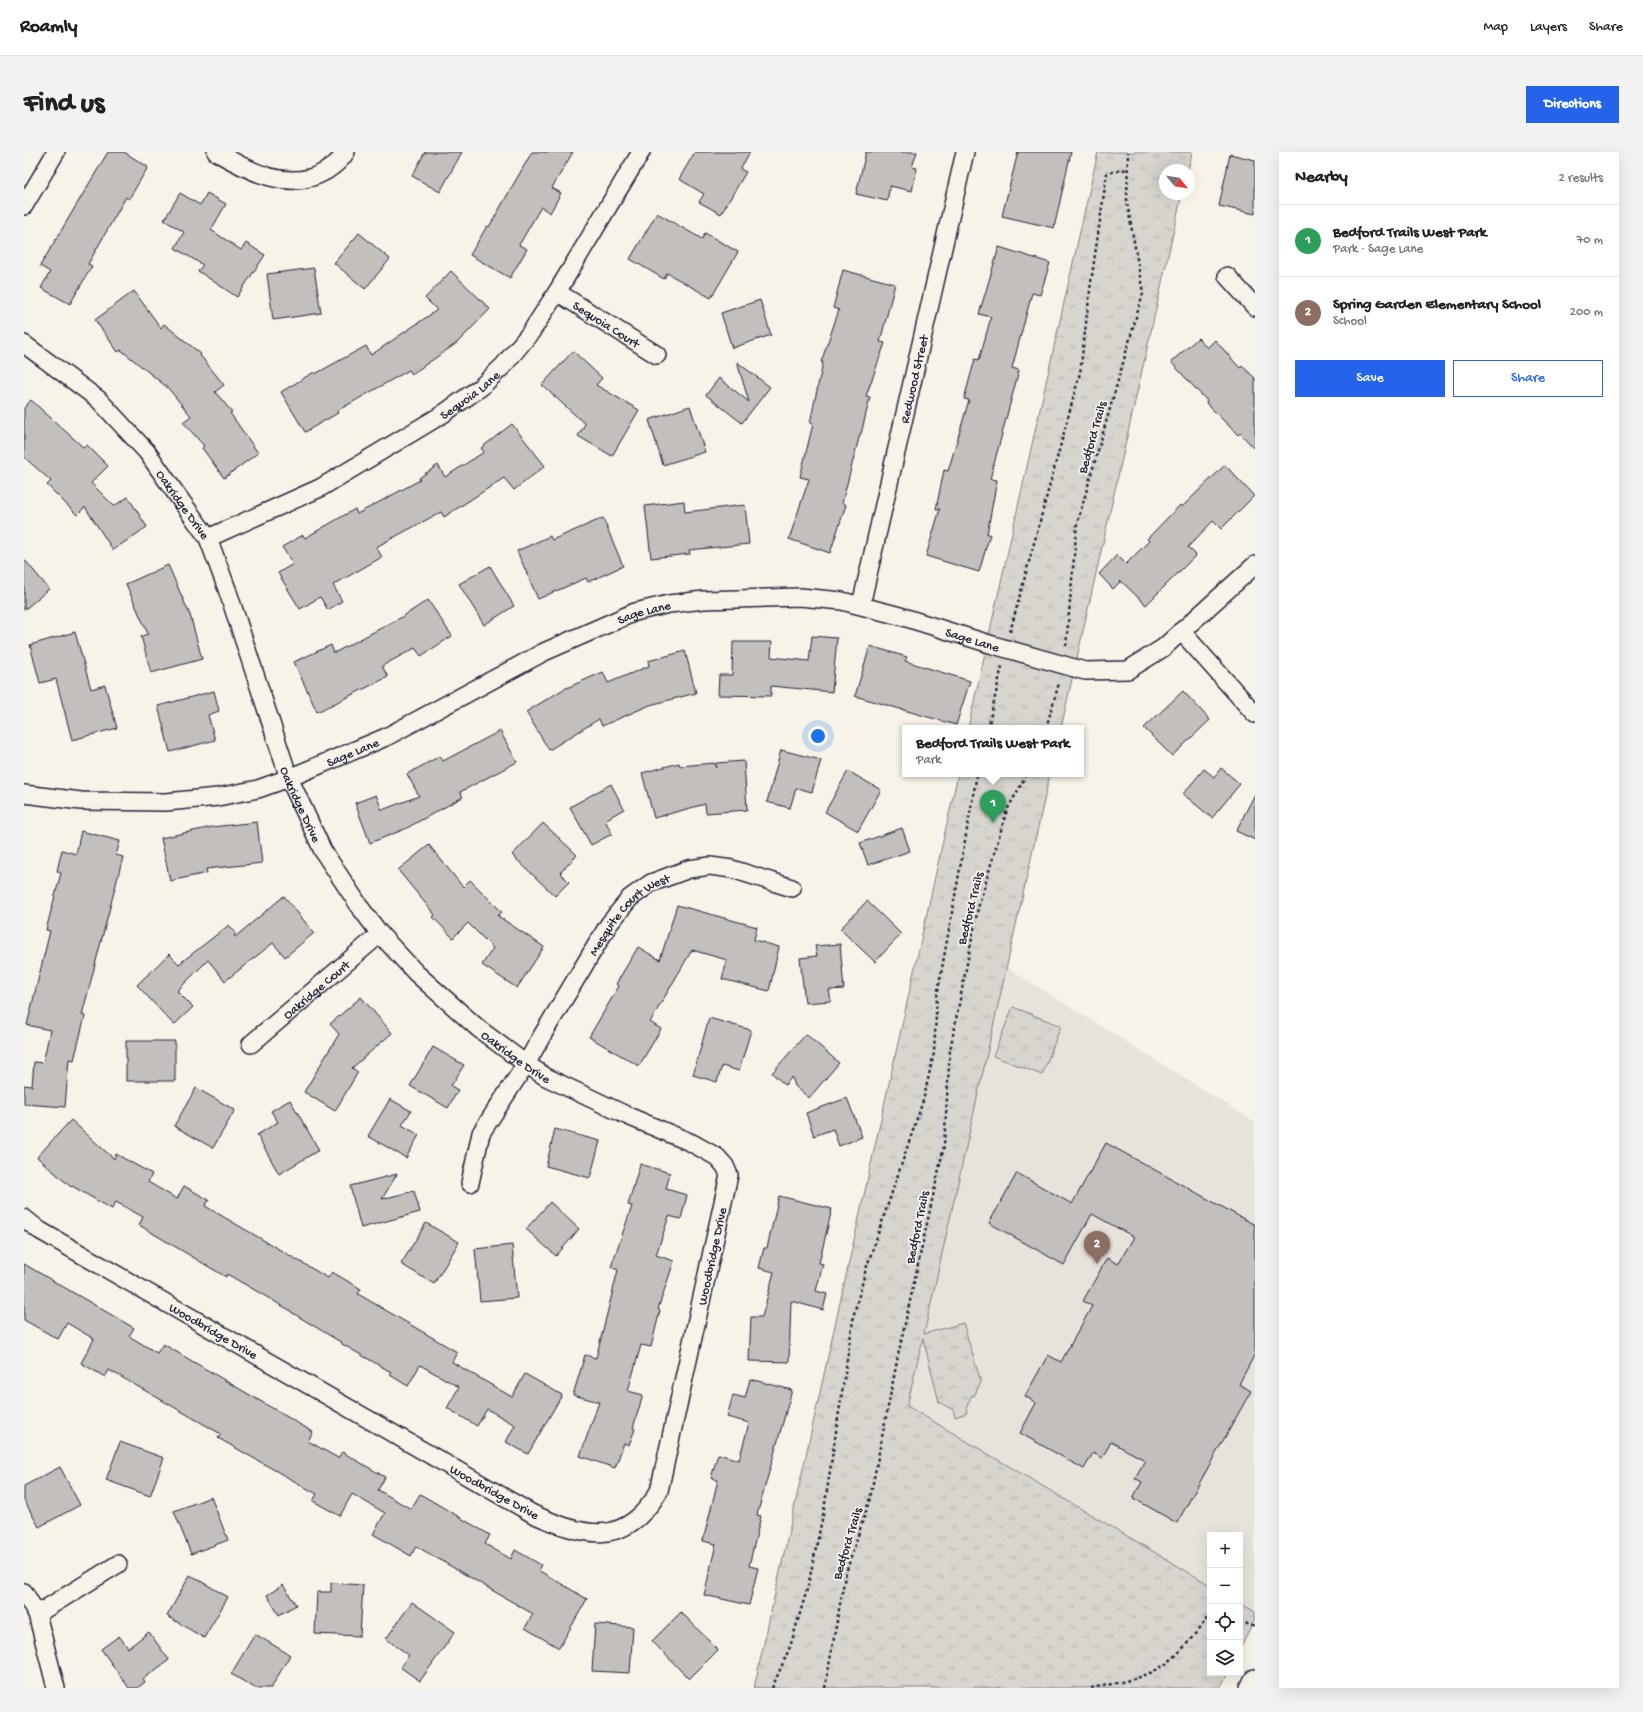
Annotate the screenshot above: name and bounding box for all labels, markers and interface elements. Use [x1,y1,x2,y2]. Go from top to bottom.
text: Roamly [20,16,77,39]
text: Map [1484,19,1508,36]
text: Layers [1530,19,1567,36]
text: Share [1589,19,1623,36]
button: Directions [1526,86,1619,123]
text: Find us [24,88,104,121]
north arrow [1159,164,1195,200]
text: Nearby [1295,168,1348,188]
text: 2 results [1558,171,1603,186]
text: Bedford Trails West Park [1333,224,1487,242]
text: 1 [1305,233,1311,248]
text: 70 m [1577,233,1603,248]
text: Park · Sage Lane [1333,242,1423,257]
text: Spring Garden Elementary School [1333,296,1541,314]
street label: Sequoia Court [569,299,643,353]
text: 2 [1305,305,1311,320]
text: 200 m [1570,305,1603,320]
text: School [1333,314,1367,329]
street label: Redwood Street [898,332,933,425]
button: Save [1295,360,1445,397]
button: Share [1453,360,1603,397]
street label: Sequoia Lane [438,368,504,424]
street label: Bedford Trails [1076,399,1111,476]
street label: Oakridge Drive [152,468,212,543]
street label: Sage Lane [615,599,673,629]
street label: Sage Lane [943,626,1001,656]
popup [902,725,1084,777]
your location [808,726,828,746]
text: Bedford Trails West Park [916,735,1070,753]
street label: Sage Lane [325,736,382,771]
text: Park [916,753,941,768]
street label: Oakridge Drive [276,765,323,846]
pin: 1 [980,790,1006,823]
street label: Bedford Trails [955,870,988,947]
street label: Mesquite Court West [587,871,674,959]
street label: Oakridge Court [281,957,355,1023]
street label: Oakridge Drive [477,1028,552,1088]
street label: Bedford Trails [903,1188,934,1266]
street label: Woodbridge Drive [696,1206,731,1307]
pin: 2 [1084,1231,1110,1264]
street label: Woodbridge Drive [166,1301,260,1364]
street label: Woodbridge Drive [447,1462,541,1524]
street label: Bedford Trails [830,1505,867,1582]
map controls [1207,1532,1243,1676]
button: + [1207,1532,1243,1568]
button: − [1207,1568,1243,1604]
button: locate [1207,1604,1243,1640]
button: layers [1207,1640,1243,1676]

